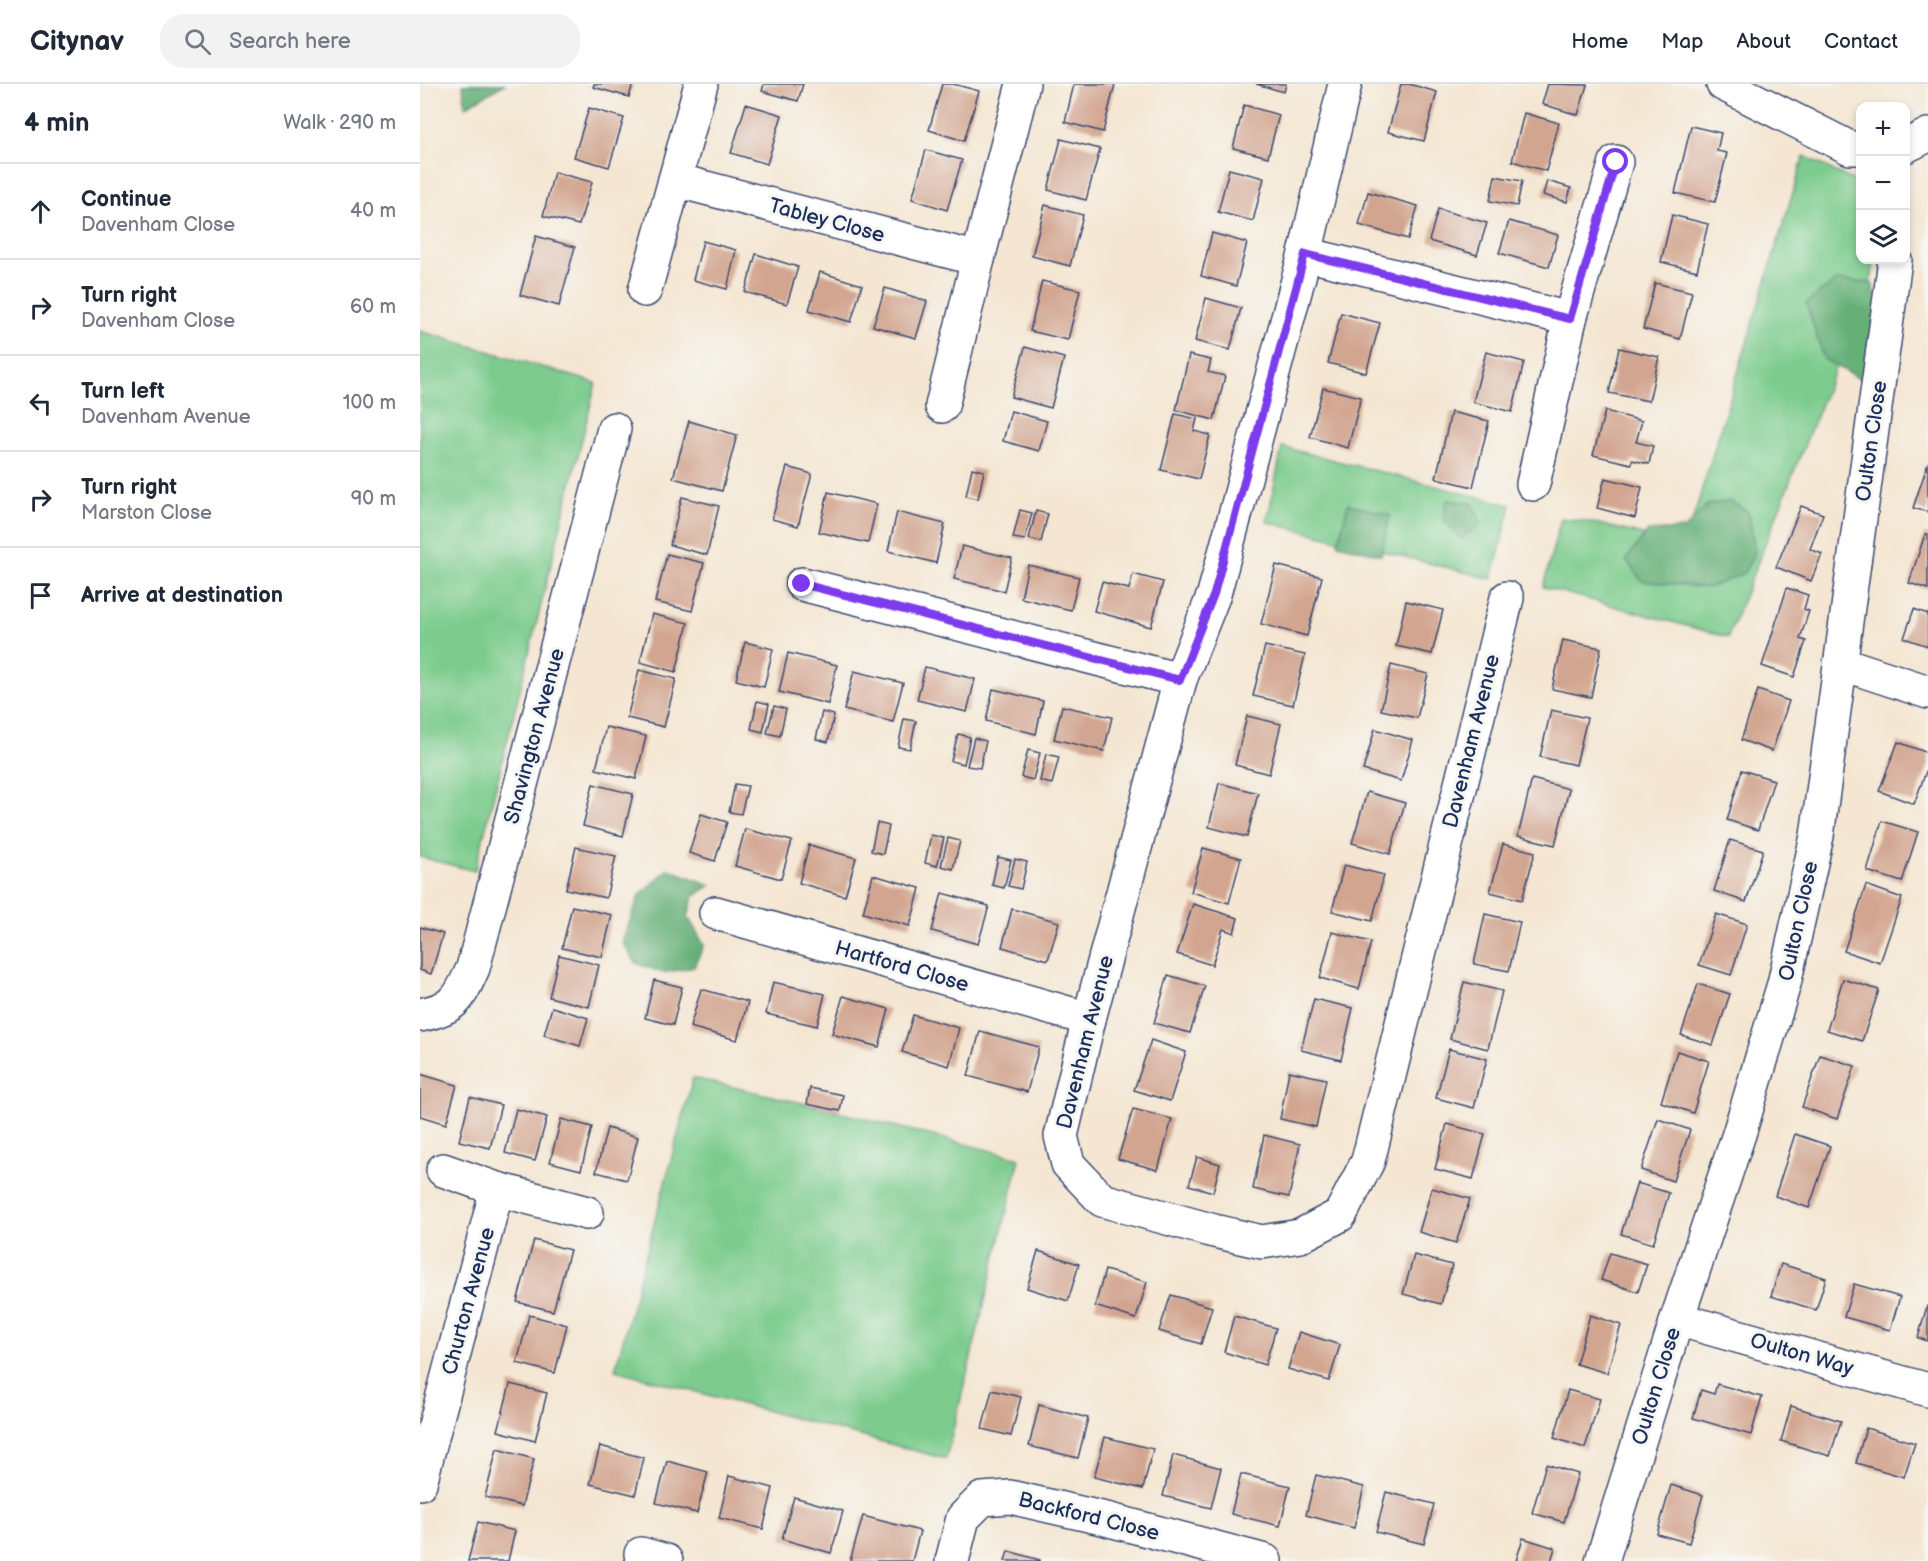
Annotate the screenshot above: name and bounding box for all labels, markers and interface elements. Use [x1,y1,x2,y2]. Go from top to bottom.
search box [160,14,580,68]
text: Citynav [30,25,124,58]
icon: search [181,25,214,58]
text: Search here [229,28,351,55]
text: Home [1571,29,1628,54]
text: Map [1661,29,1703,54]
text: About [1736,29,1791,54]
text: Contact [1824,29,1898,54]
map controls [1856,102,1910,264]
button: + [1856,102,1910,156]
text: 4 min [24,108,89,139]
text: Walk · 290 m [283,111,396,135]
route start [1602,148,1628,174]
button: − [1856,156,1910,210]
text: Continue [81,186,171,213]
street label: Tabley Close [766,193,888,248]
icon: ahead [24,195,57,228]
text: 40 m [350,199,396,223]
button: layers [1856,210,1910,264]
text: Davenham Close [81,213,235,237]
text: Turn right [81,282,177,309]
icon: right [24,291,57,324]
text: 60 m [350,295,396,319]
text: Davenham Close [81,309,235,333]
text: Turn left [81,378,165,405]
street label: Oulton Close [1851,379,1892,503]
icon: left [24,387,57,420]
text: 100 m [343,391,396,415]
text: Davenham Avenue [81,405,251,429]
text: Turn right [81,474,177,501]
icon: right [24,483,57,516]
text: 90 m [351,487,396,511]
text: Marston Close [81,501,212,525]
route end [788,570,814,596]
icon: arrive [24,579,57,612]
text: Arrive at destination [81,582,283,609]
street label: Shavington Avenue [499,646,570,827]
street label: Davenham Avenue [1438,652,1505,831]
street label: Oulton Close [1774,859,1823,983]
street label: Hartford Close [832,935,972,998]
street label: Davenham Avenue [1052,953,1119,1132]
street label: Churton Avenue [437,1225,500,1378]
street label: Oulton Close [1627,1324,1686,1448]
street label: Oulton Way [1747,1328,1857,1381]
street label: Backford Close [1016,1487,1162,1546]

